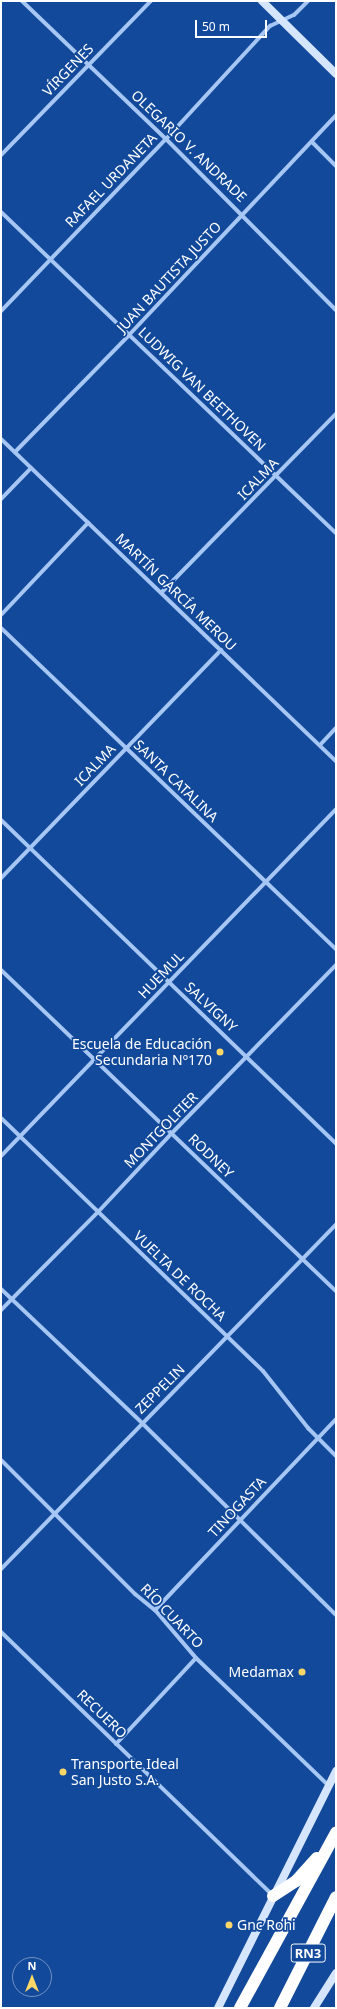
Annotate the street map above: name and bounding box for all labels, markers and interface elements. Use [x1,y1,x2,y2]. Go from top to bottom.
scale bar [197,12,269,38]
text: 50 m [202,18,230,35]
street label: VÍRGENES [39,40,97,100]
street label: OLEGARIO V. ANDRADE [128,87,250,205]
street label: RAFAEL URDANETA [62,129,160,231]
street label: JUAN BAUTISTA JUSTO [113,218,225,336]
street label: LUDWIG VAN BEETHOVEN [135,324,269,454]
street label: ICALMA [234,455,282,503]
street label: MARTÍN GARCÍA MEROU [112,530,240,654]
street label: SANTA CATALINA [130,736,222,826]
street label: ICALMA [71,741,119,789]
street label: HUEMUL [135,948,187,1002]
street label: SALVIGNY [181,978,241,1036]
place label: Escuela de Educación Secundaria Nº170 [72,1036,212,1068]
marker: Escuela de Educación Secundaria Nº170 [215,1047,225,1057]
street label: MONTGOLFIER [121,1089,201,1171]
street label: RODNEY [185,1130,237,1182]
street label: VUELTA DE ROCHA [130,1227,230,1325]
street label: ZEPPELIN [132,1361,188,1417]
street label: TINOGASTA [205,1473,269,1541]
street label: RÍO CUARTO [137,1580,207,1652]
place label: Medamax [229,1664,294,1680]
marker: Medamax [297,1667,307,1677]
street label: RECUERO [74,1686,130,1742]
place label: Transporte Ideal San Justo S.A. [71,1756,179,1788]
marker: Transporte Ideal San Justo S.A. [58,1767,68,1777]
place label: Gnc Rohi [237,1917,296,1933]
marker: Gnc Rohi [224,1920,234,1930]
road number: RN3 [290,1942,326,1964]
north arrow [12,1957,52,1997]
text: N [28,1958,36,1973]

